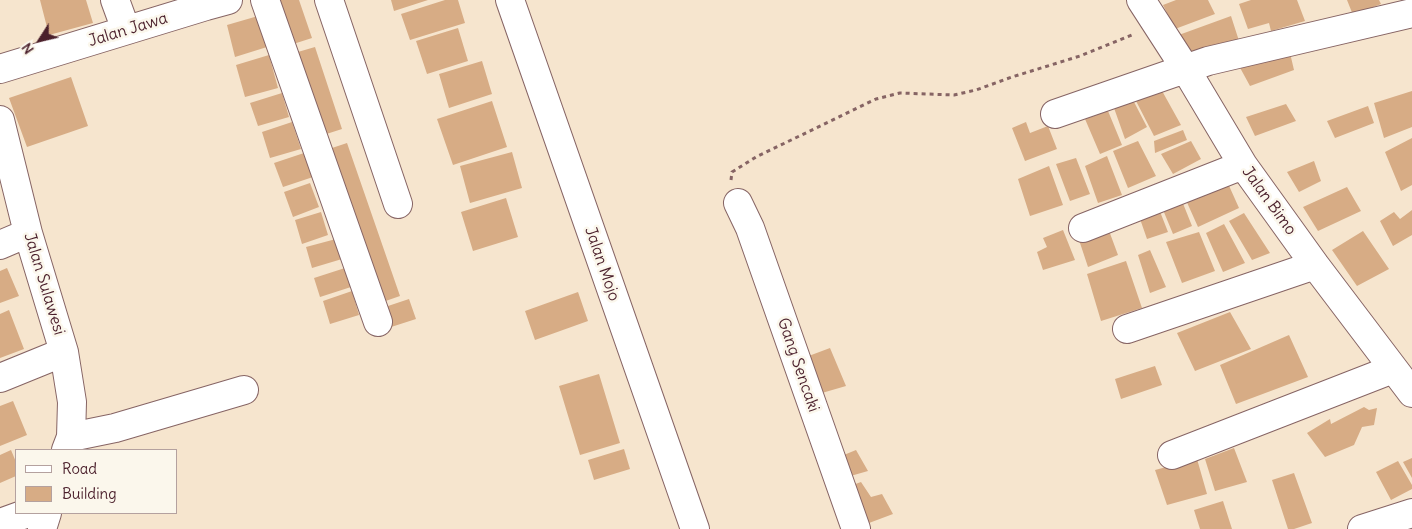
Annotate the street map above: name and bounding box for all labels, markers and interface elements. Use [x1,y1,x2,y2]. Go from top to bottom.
street label: Jalan Jawa [86,9,170,51]
north arrow [15,15,65,65]
text: N [18,39,38,58]
street label: Jalan Bimo [1238,163,1300,239]
street label: Jalan Mojo [580,224,624,304]
street label: Jalan Sulawesi [19,230,69,338]
street label: Gang Sencaki [773,315,823,415]
legend [15,449,178,514]
text: Road [62,459,97,478]
text: Building [62,484,117,503]

